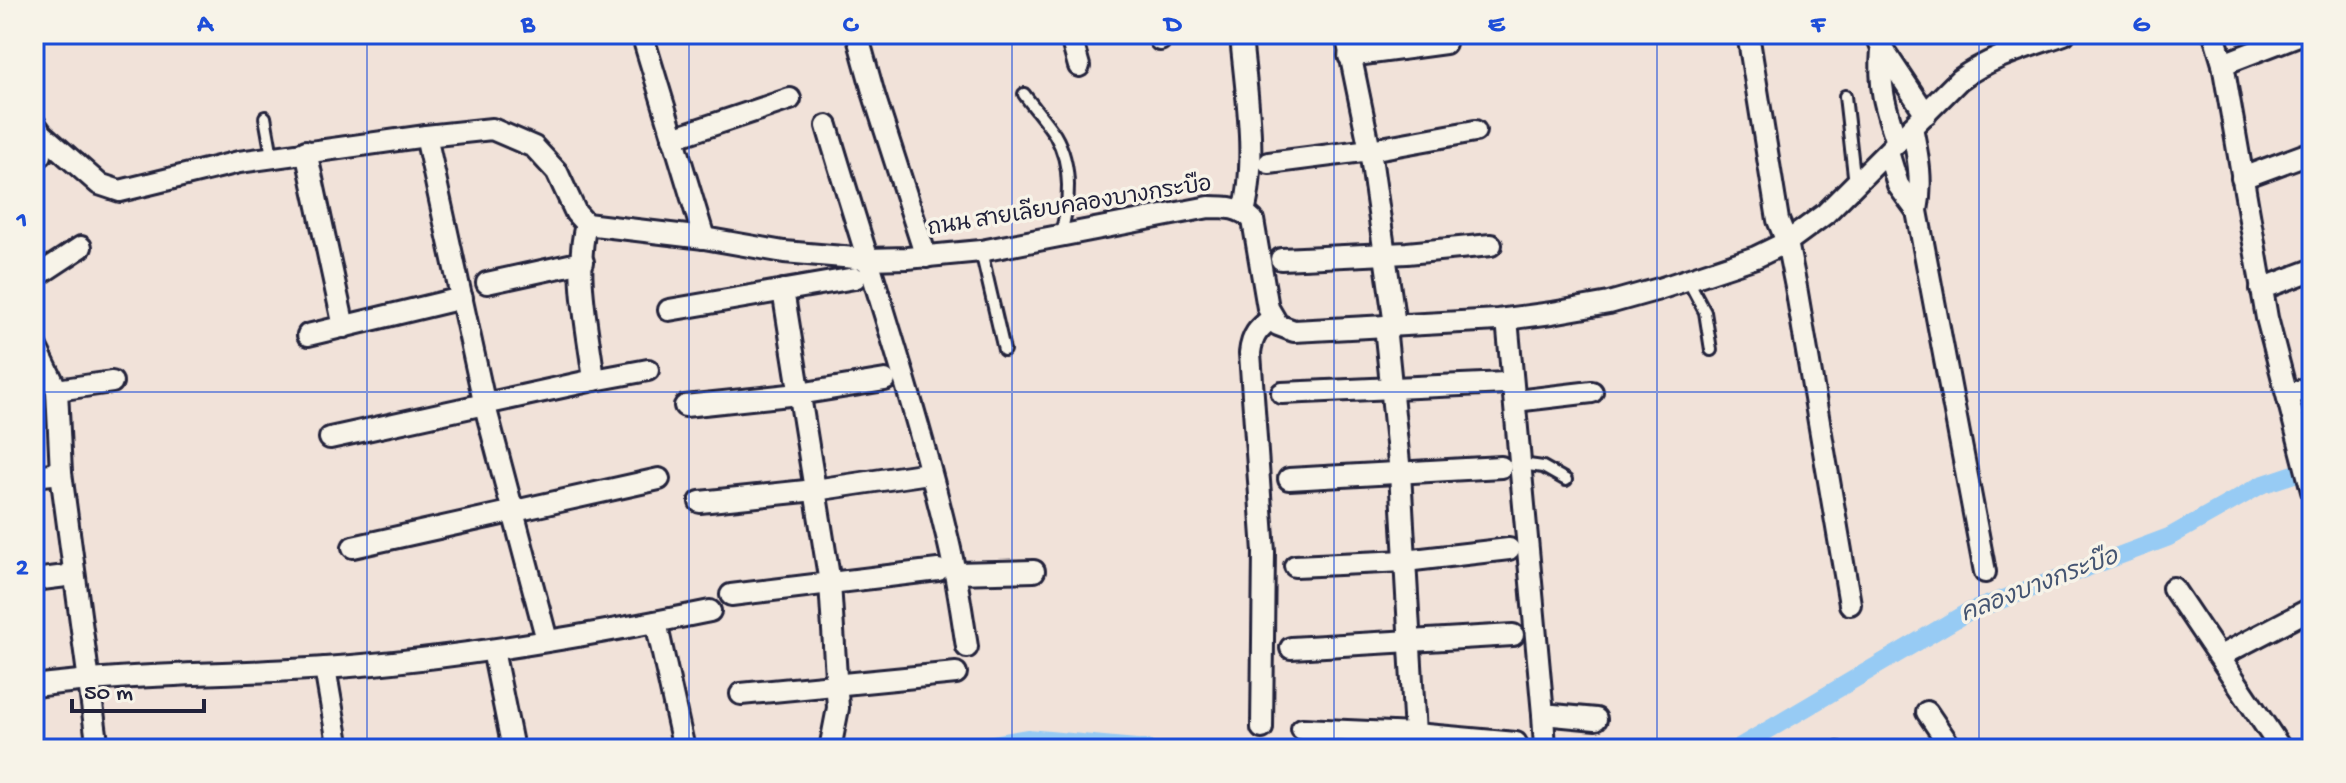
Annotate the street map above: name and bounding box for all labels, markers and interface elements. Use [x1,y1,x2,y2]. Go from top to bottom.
text: A [196,11,214,42]
text: B [520,11,536,42]
text: C [843,11,860,42]
text: D [1163,11,1183,42]
text: E [1488,11,1506,42]
text: F [1810,11,1826,42]
text: G [2133,11,2151,42]
street label: ถนน สายเลียบคลองบางกระบือ [926,169,1214,243]
text: 1 [16,207,27,238]
water label: คลองบางกระบือ [1956,539,2124,630]
text: 2 [16,554,29,585]
scale bar [72,663,204,713]
text: 50 m [84,680,133,709]

